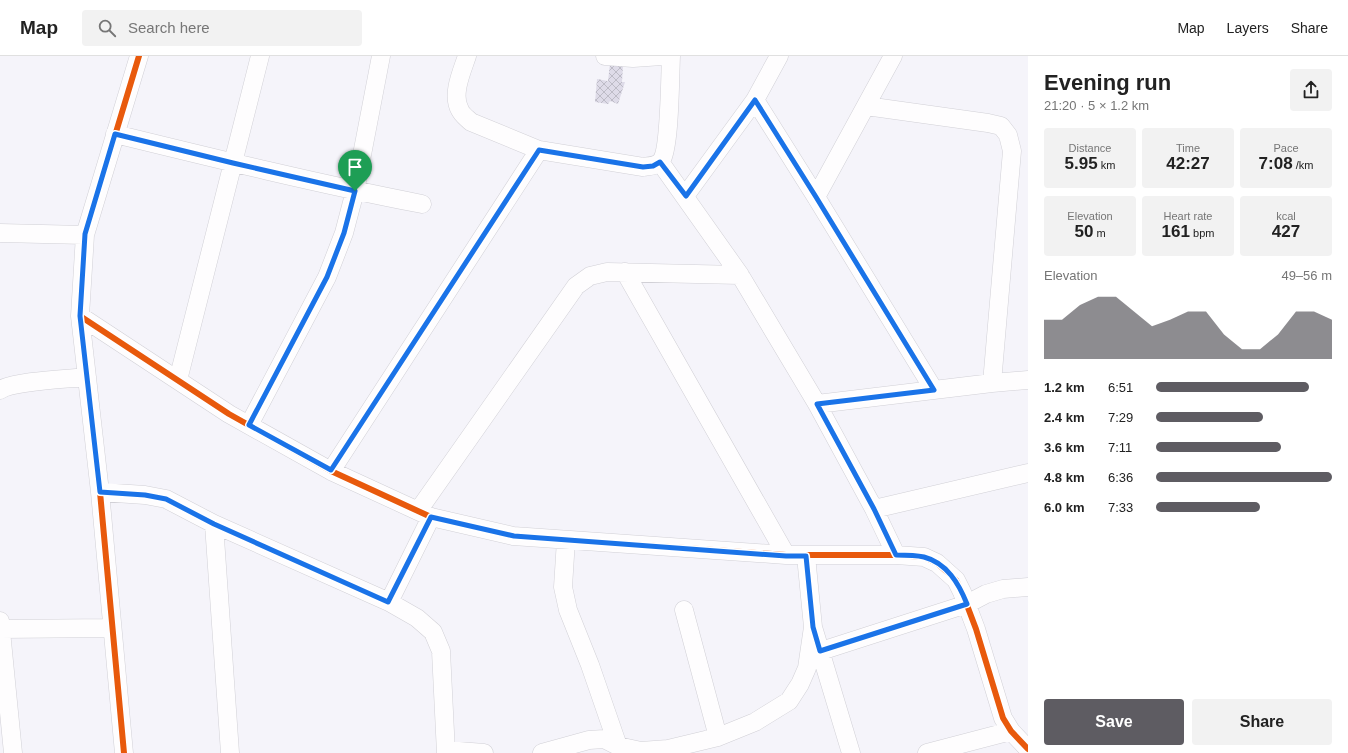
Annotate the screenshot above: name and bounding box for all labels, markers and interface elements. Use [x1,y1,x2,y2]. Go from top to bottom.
search box [82,10,362,46]
text: Map [20,17,58,38]
icon: search [96,17,118,39]
text: Search here [128,19,210,36]
text: Map [1177,20,1205,36]
text: Layers [1227,20,1269,36]
text: Share [1291,20,1328,36]
button: share [1290,69,1332,111]
text: Evening run [1044,70,1171,95]
text: 21:20 · 5 × 1.2 km [1044,98,1149,113]
text: Distance [1069,142,1111,154]
text: Time [1176,142,1200,154]
text: Pace [1273,142,1299,154]
pin [338,150,372,191]
text: 5.95 [1065,154,1098,173]
text: 42:27 [1166,154,1210,173]
text: 7:08 [1259,154,1293,173]
icon: arrive [344,156,366,178]
text: km [1098,159,1115,171]
text: /km [1293,159,1313,171]
text: Elevation [1067,210,1113,222]
text: Heart rate [1164,210,1212,222]
text: kcal [1276,210,1296,222]
text: 50 [1074,222,1093,241]
text: 161 [1162,222,1190,241]
text: 427 [1272,222,1300,241]
text: m [1093,227,1106,239]
text: bpm [1190,227,1214,239]
text: Elevation [1044,268,1097,283]
text: 49–56 m [1281,268,1332,283]
text: 1.2 km [1044,380,1084,395]
text: 6:51 [1108,380,1133,395]
text: 2.4 km [1044,410,1084,425]
text: 7:29 [1108,410,1133,425]
text: 3.6 km [1044,440,1084,455]
text: 7:11 [1108,440,1132,455]
text: 4.8 km [1044,470,1084,485]
text: 6:36 [1108,470,1133,485]
text: 6.0 km [1044,500,1084,515]
text: 7:33 [1108,500,1133,515]
button: Save [1044,699,1184,745]
button: Share [1192,699,1332,745]

